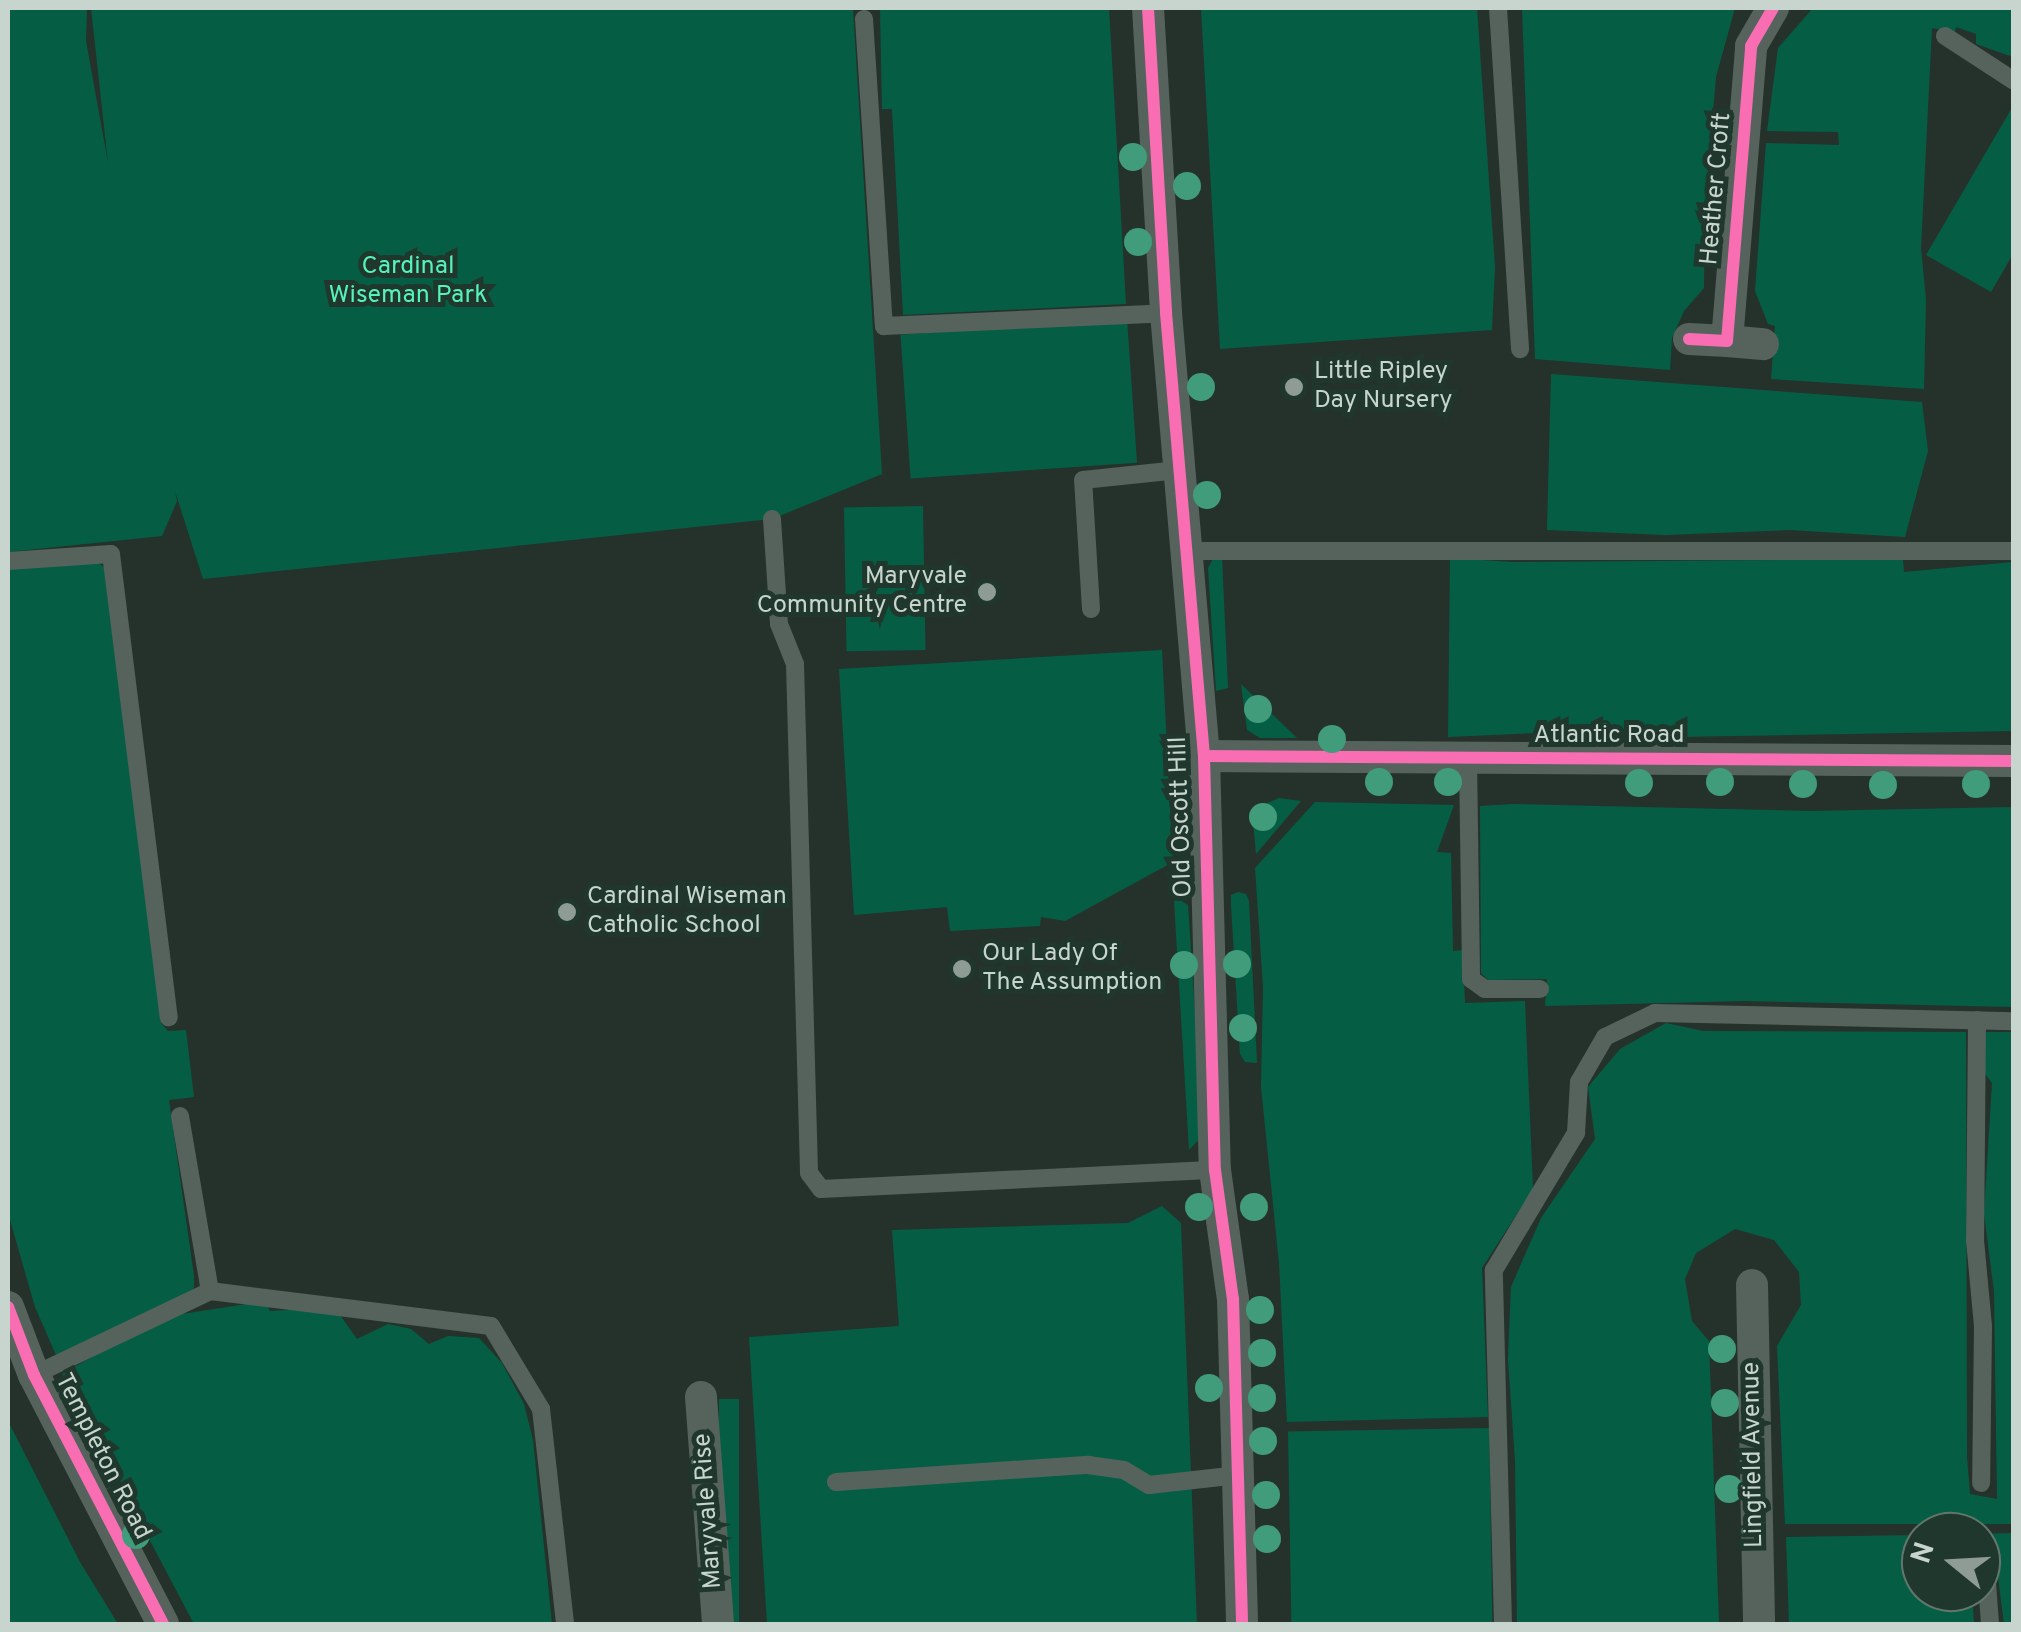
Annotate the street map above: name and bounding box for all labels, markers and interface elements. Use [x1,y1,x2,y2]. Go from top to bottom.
street label: Heather Croft [1695,111,1739,267]
park label: Cardinal Wiseman Park [329,253,487,312]
place label: Little Ripley Day Nursery [1314,358,1453,417]
marker: Little Ripley Day Nursery [1283,376,1305,398]
place label: Maryvale Community Centre [757,563,967,622]
marker: Maryvale Community Centre [976,581,998,603]
street label: Atlantic Road [1534,721,1684,751]
street label: Old Oscott Hill [1164,736,1200,898]
place label: Cardinal Wiseman Catholic School [587,883,787,942]
marker: Cardinal Wiseman Catholic School [556,901,578,923]
place label: Our Lady Of The Assumption [982,940,1163,999]
marker: Our Lady Of The Assumption [951,958,973,980]
street label: Lingfield Avenue [1737,1361,1771,1549]
street label: Templeton Road [47,1369,157,1545]
street label: Maryvale Rise [689,1432,729,1590]
north arrow [1901,1512,2001,1612]
text: N [1904,1538,1945,1568]

